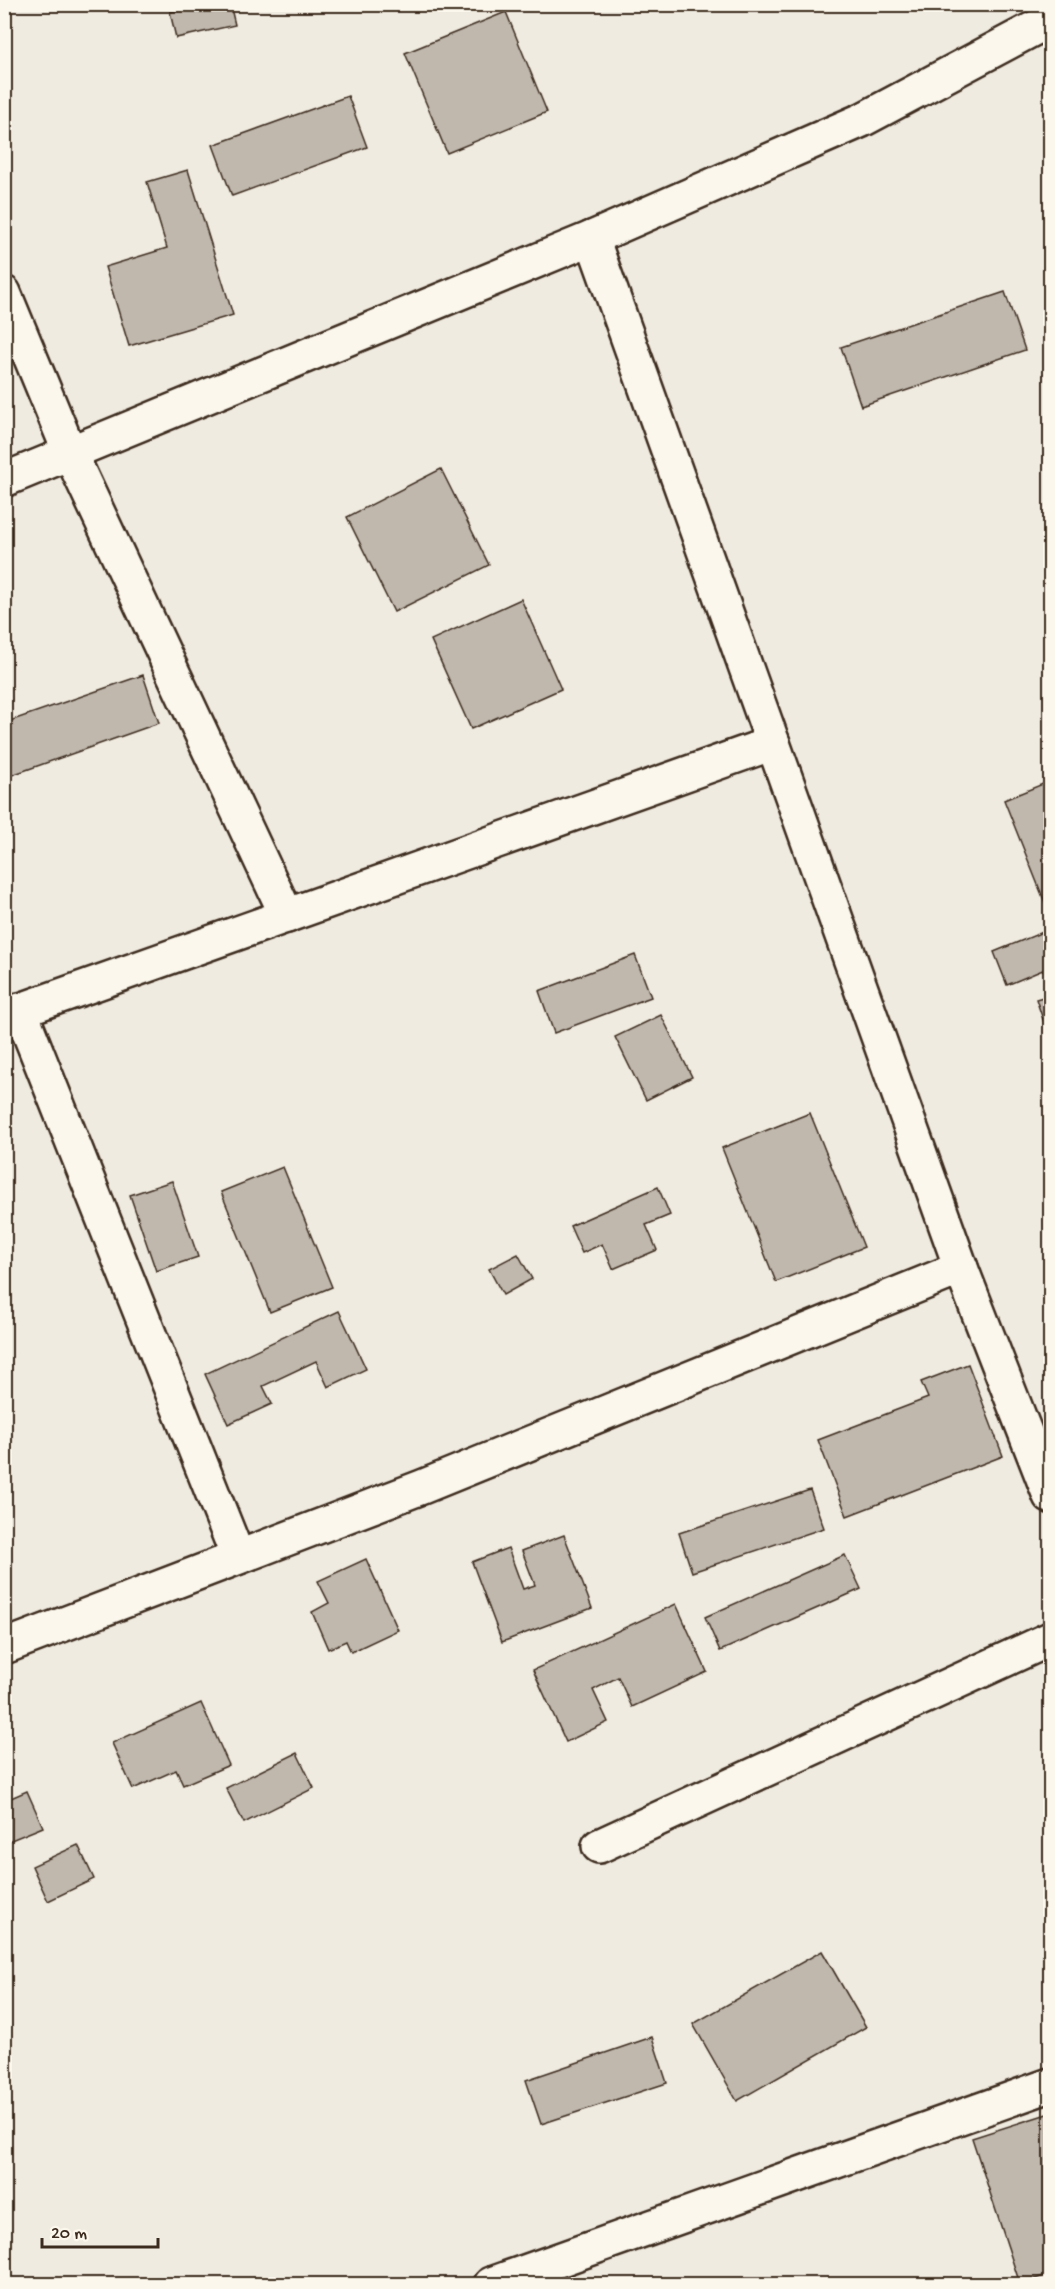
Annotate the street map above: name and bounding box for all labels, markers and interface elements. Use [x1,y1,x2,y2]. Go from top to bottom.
scale bar [42,2211,158,2249]
text: 20 m [51,2224,87,2245]

